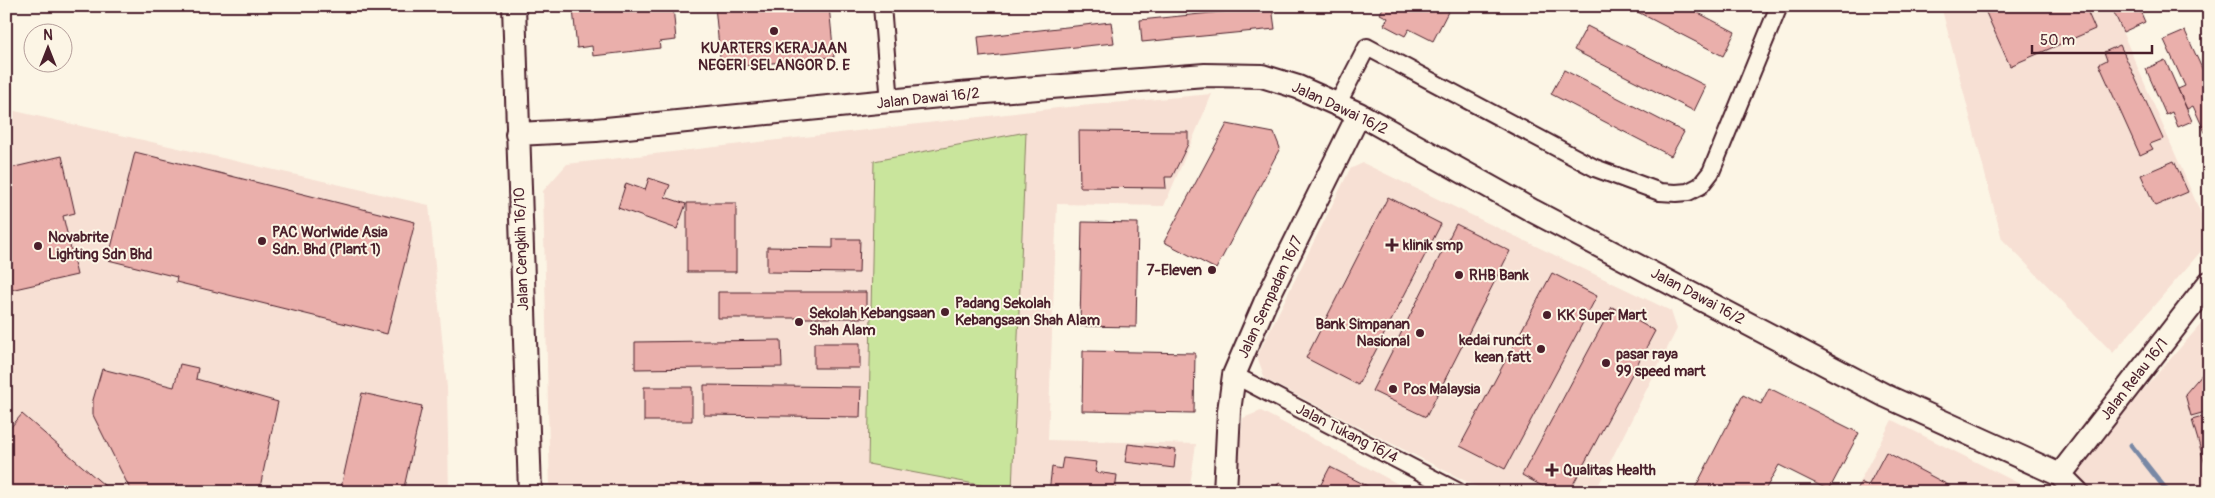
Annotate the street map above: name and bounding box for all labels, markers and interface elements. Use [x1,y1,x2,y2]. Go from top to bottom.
north arrow [22,22,72,72]
scale bar [2032,22,2152,54]
marker: KUARTERS KERAJAAN NEGERI SELANGOR D. E [768,25,780,37]
text: N [43,27,53,44]
text: 50 m [2040,31,2075,50]
place label: KUARTERS KERAJAAN NEGERI SELANGOR D. E [698,39,850,75]
street label: Jalan Dawai 16/2 [1289,78,1391,139]
street label: Jalan Dawai 16/2 [875,84,981,113]
street label: Jalan Cengkih 16/10 [510,187,533,311]
place label: PAC Worlwide Asia Sdn. Bhd (Plant 1) [272,223,388,259]
place label: Novabrite Lighting Sdn Bhd [48,228,152,264]
street label: Jalan Sempadan 16/7 [1234,233,1307,361]
marker: PAC Worlwide Asia Sdn. Bhd (Plant 1) [256,235,268,247]
place label: klinik smp [1402,236,1463,255]
marker: klinik smp [1385,238,1399,252]
marker: Novabrite Lighting Sdn Bhd [32,240,44,252]
place label: 7-Eleven [1147,261,1202,280]
marker: 7-Eleven [1206,264,1218,276]
street label: Jalan Dawai 16/2 [1647,264,1748,329]
place label: RHB Bank [1469,266,1529,285]
marker: RHB Bank [1453,269,1465,281]
place label: Padang Sekolah Kebangsaan Shah Alam [955,294,1100,330]
place label: Sekolah Kebangsaan Shah Alam [809,304,936,340]
marker: Padang Sekolah Kebangsaan Shah Alam [939,306,951,318]
place label: KK Super Mart [1557,306,1648,325]
marker: KK Super Mart [1541,309,1553,321]
place label: Bank Simpanan Nasional [1315,315,1410,351]
marker: Sekolah Kebangsaan Shah Alam [793,316,805,328]
marker: Bank Simpanan Nasional [1414,327,1426,339]
place label: kedai runcit kean fatt [1458,331,1532,367]
street label: Jalan Relau 16/1 [2096,334,2172,424]
marker: kedai runcit kean fatt [1535,343,1547,355]
place label: pasar raya 99 speed mart [1616,345,1707,381]
marker: pasar raya 99 speed mart [1600,357,1612,369]
place label: Pos Malaysia [1403,380,1480,399]
marker: Pos Malaysia [1387,383,1399,395]
street label: Jalan Tukang 16/4 [1292,400,1401,468]
place label: Qualitas Health [1563,461,1656,480]
marker: Qualitas Health [1545,463,1559,477]

